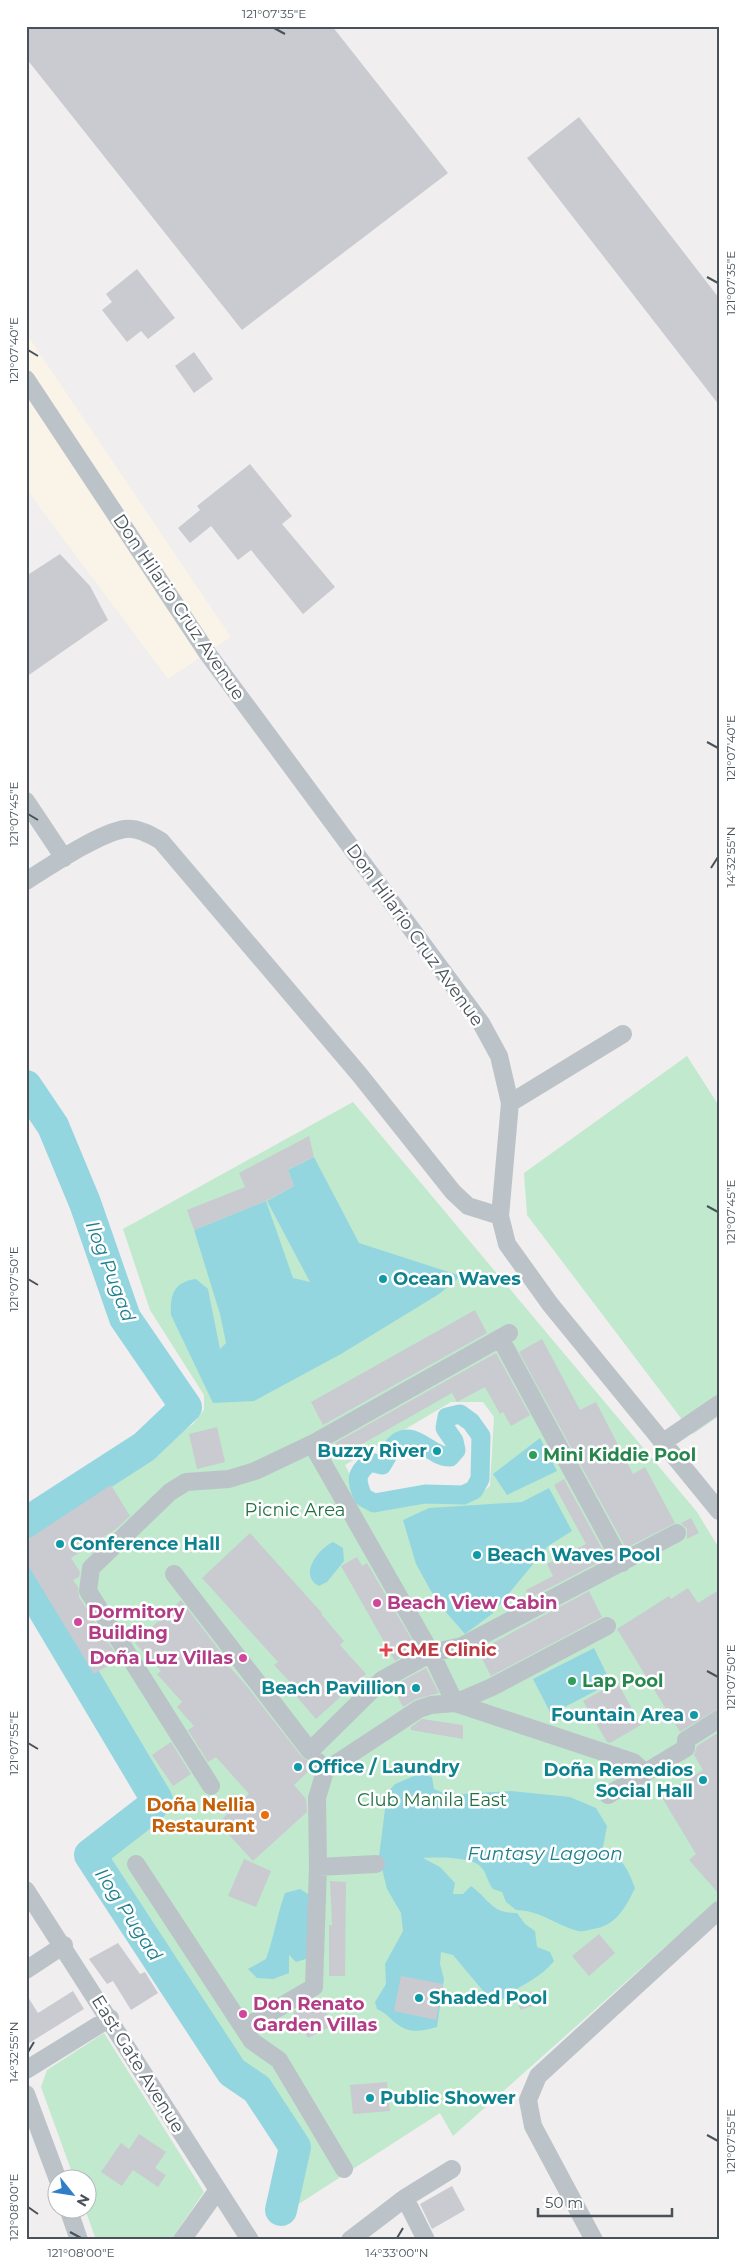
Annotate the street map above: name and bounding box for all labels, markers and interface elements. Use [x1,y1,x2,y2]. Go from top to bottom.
text: 121°07'35"E [242,6,306,21]
text: 121°07'35"E [723,251,738,315]
text: 121°07'40"E [6,317,21,383]
street label: Don Hilario Cruz Avenue [108,510,250,704]
text: 121°07'40"E [723,715,738,781]
text: 121°07'45"E [6,782,21,846]
text: 14°32'55"N [723,827,738,887]
street label: Don Hilario Cruz Avenue [341,840,489,1030]
text: 121°07'45"E [723,1180,738,1244]
water label: Ilog Pugad [81,1218,140,1325]
text: 121°07'50"E [6,1246,21,1312]
place label: Ocean Waves [393,1268,521,1290]
marker: Ocean Waves [377,1273,389,1285]
place label: Buzzy River [317,1440,427,1462]
place label: Mini Kiddie Pool [543,1444,696,1466]
marker: Buzzy River [431,1445,443,1457]
marker: Mini Kiddie Pool [527,1449,539,1461]
park label: Picnic Area [245,1499,345,1521]
place label: Conference Hall [70,1533,220,1555]
marker: Conference Hall [54,1538,66,1550]
place label: Beach Waves Pool [487,1544,661,1566]
marker: Beach Waves Pool [471,1549,483,1561]
place label: Beach View Cabin [387,1592,557,1614]
marker: Beach View Cabin [371,1597,383,1609]
place label: Dormitory Building [88,1601,185,1644]
marker: Dormitory Building [72,1616,84,1628]
place label: CME Clinic [397,1639,497,1661]
marker: CME Clinic [379,1643,393,1657]
text: 121°07'50"E [723,1644,738,1710]
place label: Doña Luz Villas [89,1647,233,1669]
marker: Doña Luz Villas [237,1652,249,1664]
place label: Lap Pool [582,1670,664,1692]
marker: Lap Pool [566,1675,578,1687]
place label: Beach Pavillion [261,1677,406,1699]
marker: Beach Pavillion [410,1682,422,1694]
place label: Fountain Area [551,1704,684,1726]
marker: Fountain Area [688,1709,700,1721]
text: 121°07'55"E [6,1711,21,1775]
place label: Office / Laundry [308,1756,460,1778]
place label: Doña Remedios Social Hall [544,1759,693,1802]
marker: Office / Laundry [292,1761,304,1773]
marker: Doña Remedios Social Hall [697,1774,709,1786]
park label: Club Manila East [357,1789,507,1811]
place label: Doña Nellia Restaurant [146,1794,255,1837]
marker: Doña Nellia Restaurant [259,1809,271,1821]
water label: Funtasy Lagoon [467,1842,623,1865]
water label: Ilog Pugad [90,1864,167,1965]
place label: Shaded Pool [429,1987,547,2009]
street label: East Gate Avenue [87,1991,189,2137]
marker: Shaded Pool [413,1992,425,2004]
place label: Don Renato Garden Villas [253,1993,378,2036]
marker: Don Renato Garden Villas [237,2008,249,2020]
text: 14°32'55"N [6,2022,21,2082]
place label: Public Shower [380,2087,516,2109]
marker: Public Shower [364,2092,376,2104]
text: 121°07'55"E [723,2109,738,2173]
north arrow [48,2168,98,2218]
text: 121°08'00"E [6,2173,21,2241]
scale bar [538,2186,671,2218]
text: N [73,2191,94,2210]
text: 50 m [545,2193,583,2212]
text: 121°08'00"E [47,2245,115,2260]
text: 14°33'00"N [365,2245,429,2260]

